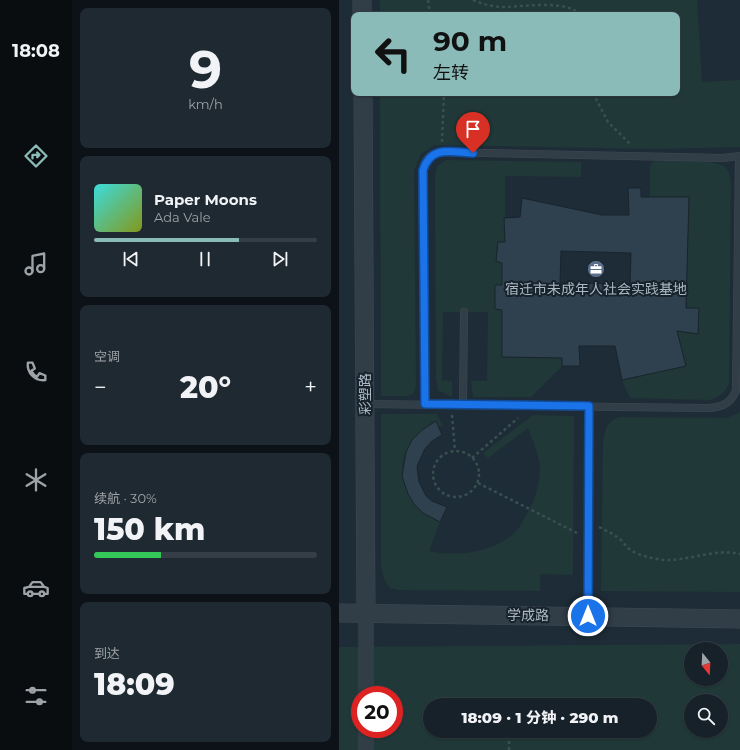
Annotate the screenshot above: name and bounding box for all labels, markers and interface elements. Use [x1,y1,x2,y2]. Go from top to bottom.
text: 90 m [433,24,507,58]
icon: left [367,28,419,80]
text: 9 [189,38,222,101]
text: 18:08 [12,40,60,62]
text: 左转 [433,62,469,84]
text: km/h [188,96,223,112]
pin [456,112,490,153]
icon: arrive [462,118,484,140]
icon: directions [22,142,50,170]
text: Paper Moons [154,190,257,209]
text: Ada Vale [154,209,211,225]
icon: previous [120,248,142,270]
icon: pause [194,248,216,270]
icon: next [269,248,291,270]
icon: music [22,250,50,278]
office icon: 宿迁市未成年人社会实践基地 [586,259,606,279]
place label: 宿迁市未成年人社会实践基地 [505,280,687,298]
text: 空调 [94,348,120,364]
icon: phone [22,358,50,386]
text: 20° [180,369,231,406]
street label: 彩塑路 [356,373,374,415]
text: − [94,374,107,401]
text: + [304,374,317,401]
icon: climate [22,466,50,494]
text: 续航 · 30% [94,490,157,506]
text: 150 km [94,511,205,548]
icon: car [22,574,50,602]
position arrow [567,595,609,637]
street label: 学成路 [507,606,549,624]
north arrow [684,642,728,686]
map controls [684,642,728,738]
text: 到达 [94,645,120,661]
text: 18:09 [94,666,175,703]
icon: filters [22,682,50,710]
speed limit sign: 20 [351,686,403,738]
button: search [684,694,728,738]
text: 18:09 · 1 分钟 · 290 m [462,708,619,727]

